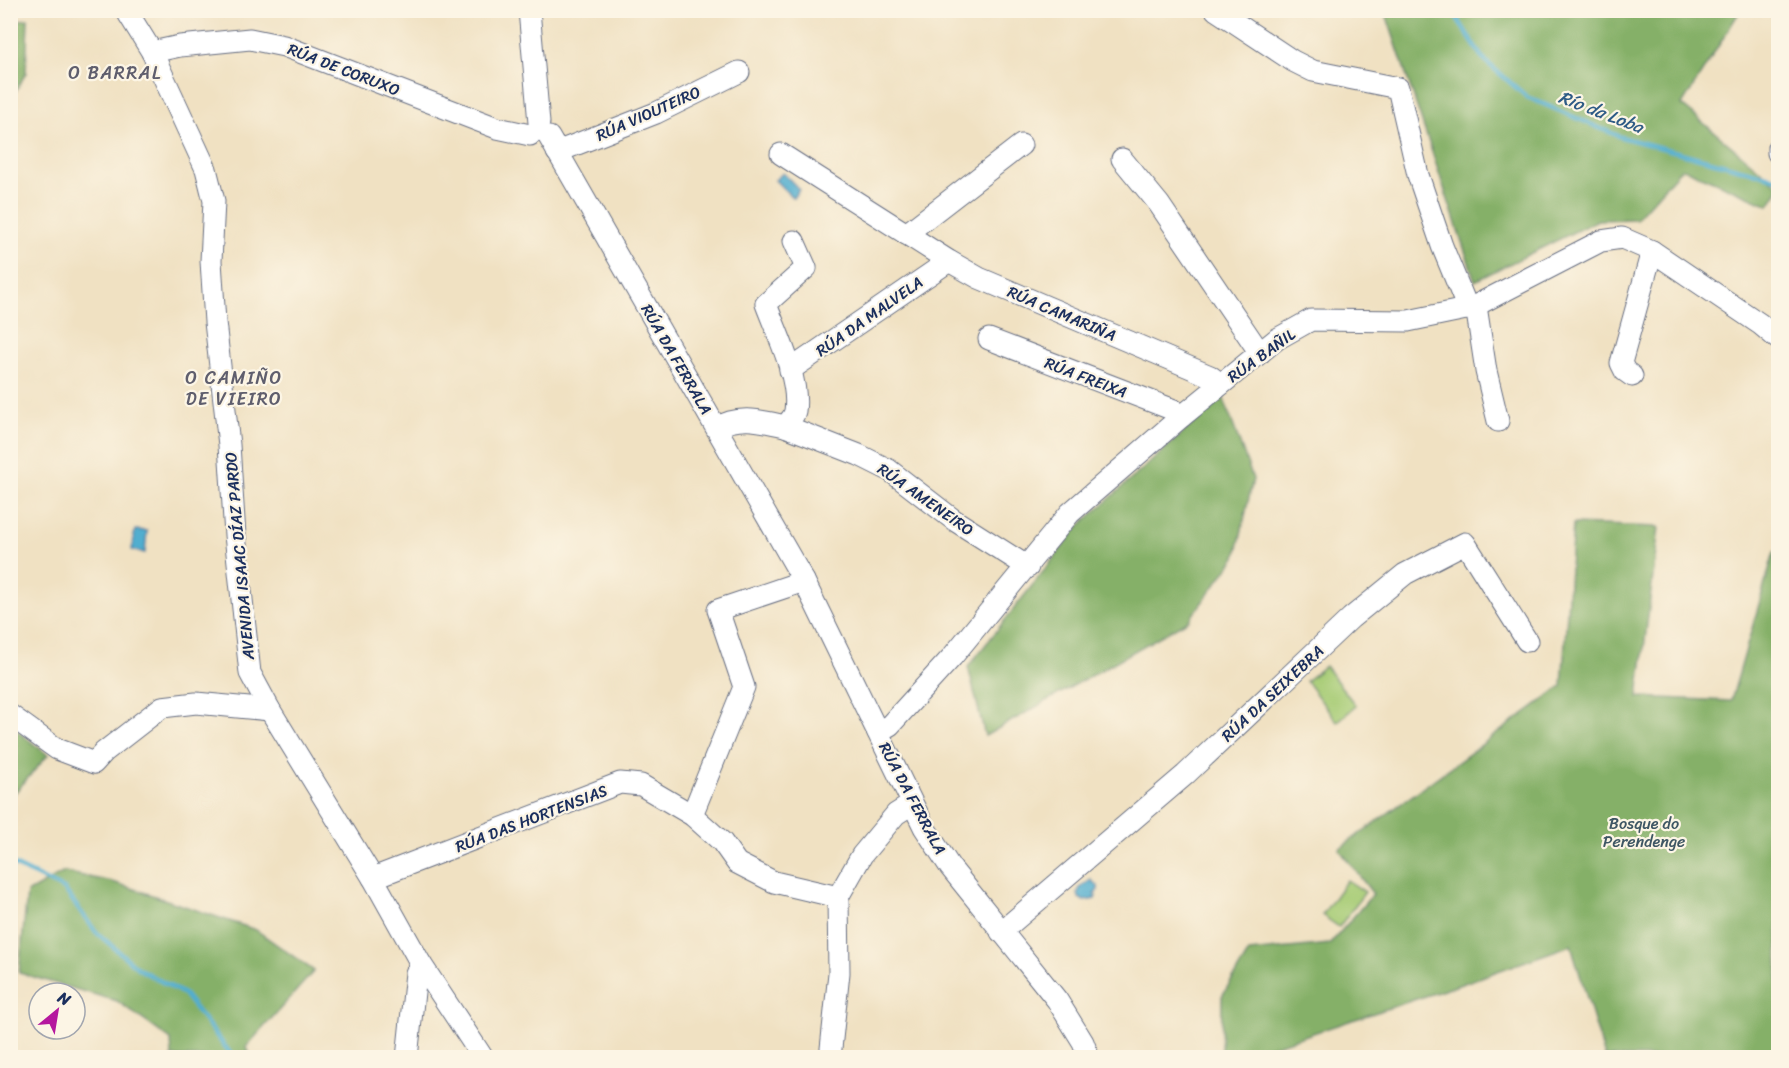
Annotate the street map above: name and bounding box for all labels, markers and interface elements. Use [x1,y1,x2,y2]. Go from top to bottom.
street label: RÚA DE CORUXO [283,35,404,104]
district label: O BARRAL [68,57,162,89]
street label: RÚA VIOUTEIRO [591,77,705,150]
water label: Río da Loba [1554,81,1650,144]
street label: RÚA DA MALVELA [809,268,929,364]
street label: RÚA CAMARIÑA [1003,277,1121,350]
street label: RÚA DA FERRALA [633,298,720,420]
street label: RÚA BAÑIL [1221,320,1302,390]
street label: RÚA FREIXA [1040,348,1131,407]
district label: O CAMIÑO DE VIEIRO [185,362,283,415]
street label: AVENIDA ISAAC DÍAZ PARDO [216,451,263,662]
street label: RÚA AMENEIRO [871,455,980,544]
street label: RÚA DA SEIXEBRA [1214,638,1331,749]
street label: RÚA DA FERRALA [871,737,955,860]
street label: RÚA DAS HORTENSIAS [451,776,612,861]
park label: Bosque do Perendenge [1603,809,1685,856]
north arrow [27,981,87,1041]
text: N [51,983,77,1014]

